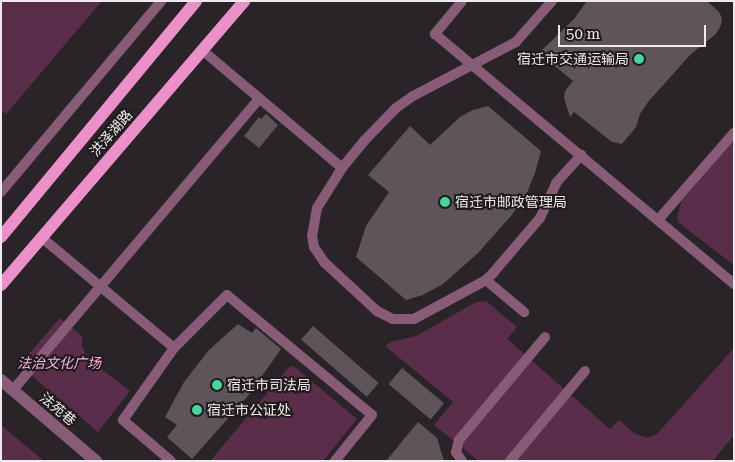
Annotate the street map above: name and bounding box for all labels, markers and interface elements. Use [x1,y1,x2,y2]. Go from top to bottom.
scale bar [560,15,708,47]
text: 50 m [566,25,600,43]
place label: 宿迁市交通运输局 [517,51,629,67]
marker: 宿迁市交通运输局 [633,53,645,65]
street label: 洪泽湖路 [86,106,136,160]
place label: 宿迁市邮政管理局 [455,194,567,210]
marker: 宿迁市邮政管理局 [439,196,451,208]
park label: 法治文化广场 [17,355,101,371]
place label: 宿迁市司法局 [227,377,311,393]
marker: 宿迁市司法局 [211,379,223,391]
street label: 法苑巷 [37,389,79,429]
place label: 宿迁市公证处 [207,402,291,418]
marker: 宿迁市公证处 [191,404,203,416]

